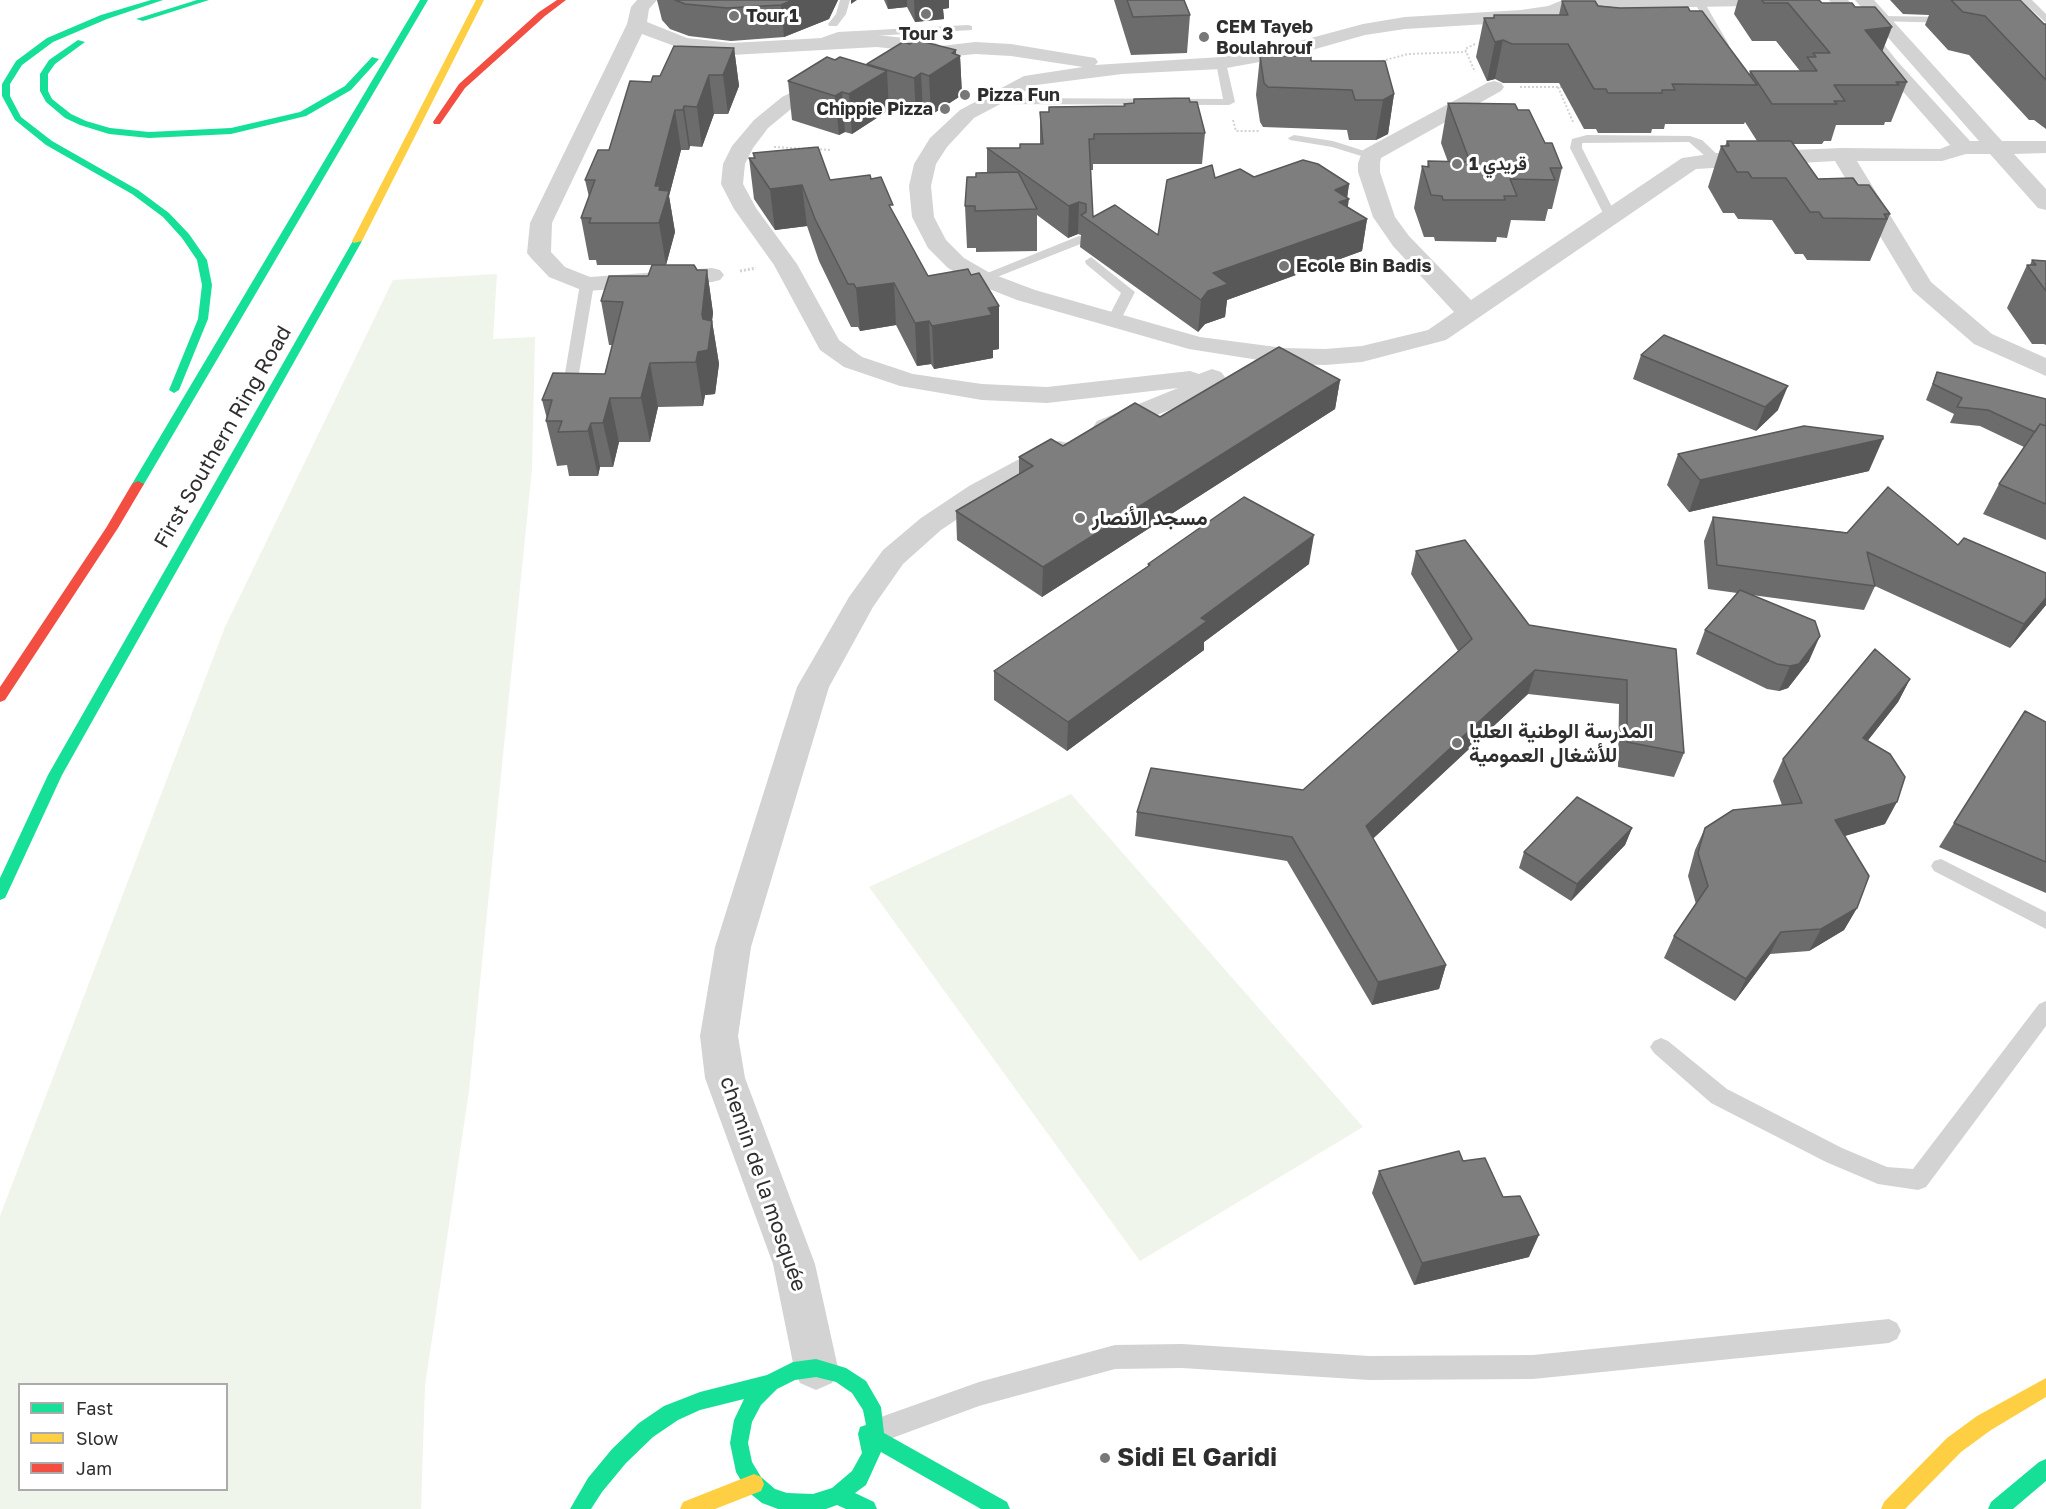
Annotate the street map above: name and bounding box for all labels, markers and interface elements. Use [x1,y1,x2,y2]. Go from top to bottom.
place label: Tour 1 [746,5,799,27]
marker: Tour 3 [919,7,933,21]
marker: Tour 1 [727,9,741,23]
place label: CEM Tayeb Boulahrouf [1216,16,1313,58]
place label: Tour 3 [899,23,953,45]
marker: CEM Tayeb Boulahrouf [1197,30,1211,44]
place label: Pizza Fun [977,84,1060,106]
marker: Pizza Fun [958,88,972,102]
place label: Chippie Pizza [816,98,933,120]
marker: Chippie Pizza [938,102,952,116]
place label: قريدي 1 [1469,153,1527,175]
marker: قريدي 1 [1450,157,1464,171]
place label: Ecole Bin Badis [1296,255,1432,277]
marker: Ecole Bin Badis [1277,259,1291,273]
street label: First Southern Ring Road [149,322,297,552]
place label: مسجد الأنصار [1092,505,1208,531]
marker: مسجد الأنصار [1073,511,1087,525]
place label: المدرسة الوطنية العليا للأشغال العمومية [1469,718,1653,768]
marker: المدرسة الوطنية العليا للأشغال العمومية [1450,736,1464,750]
street label: chemin de la mosquée [714,1073,812,1295]
legend [18,1383,228,1491]
text: Fast [76,1397,113,1419]
text: Slow [76,1427,118,1449]
place label: Sidi El Garidi [1117,1442,1277,1474]
marker: Sidi El Garidi [1098,1451,1112,1465]
text: Jam [76,1457,112,1479]

